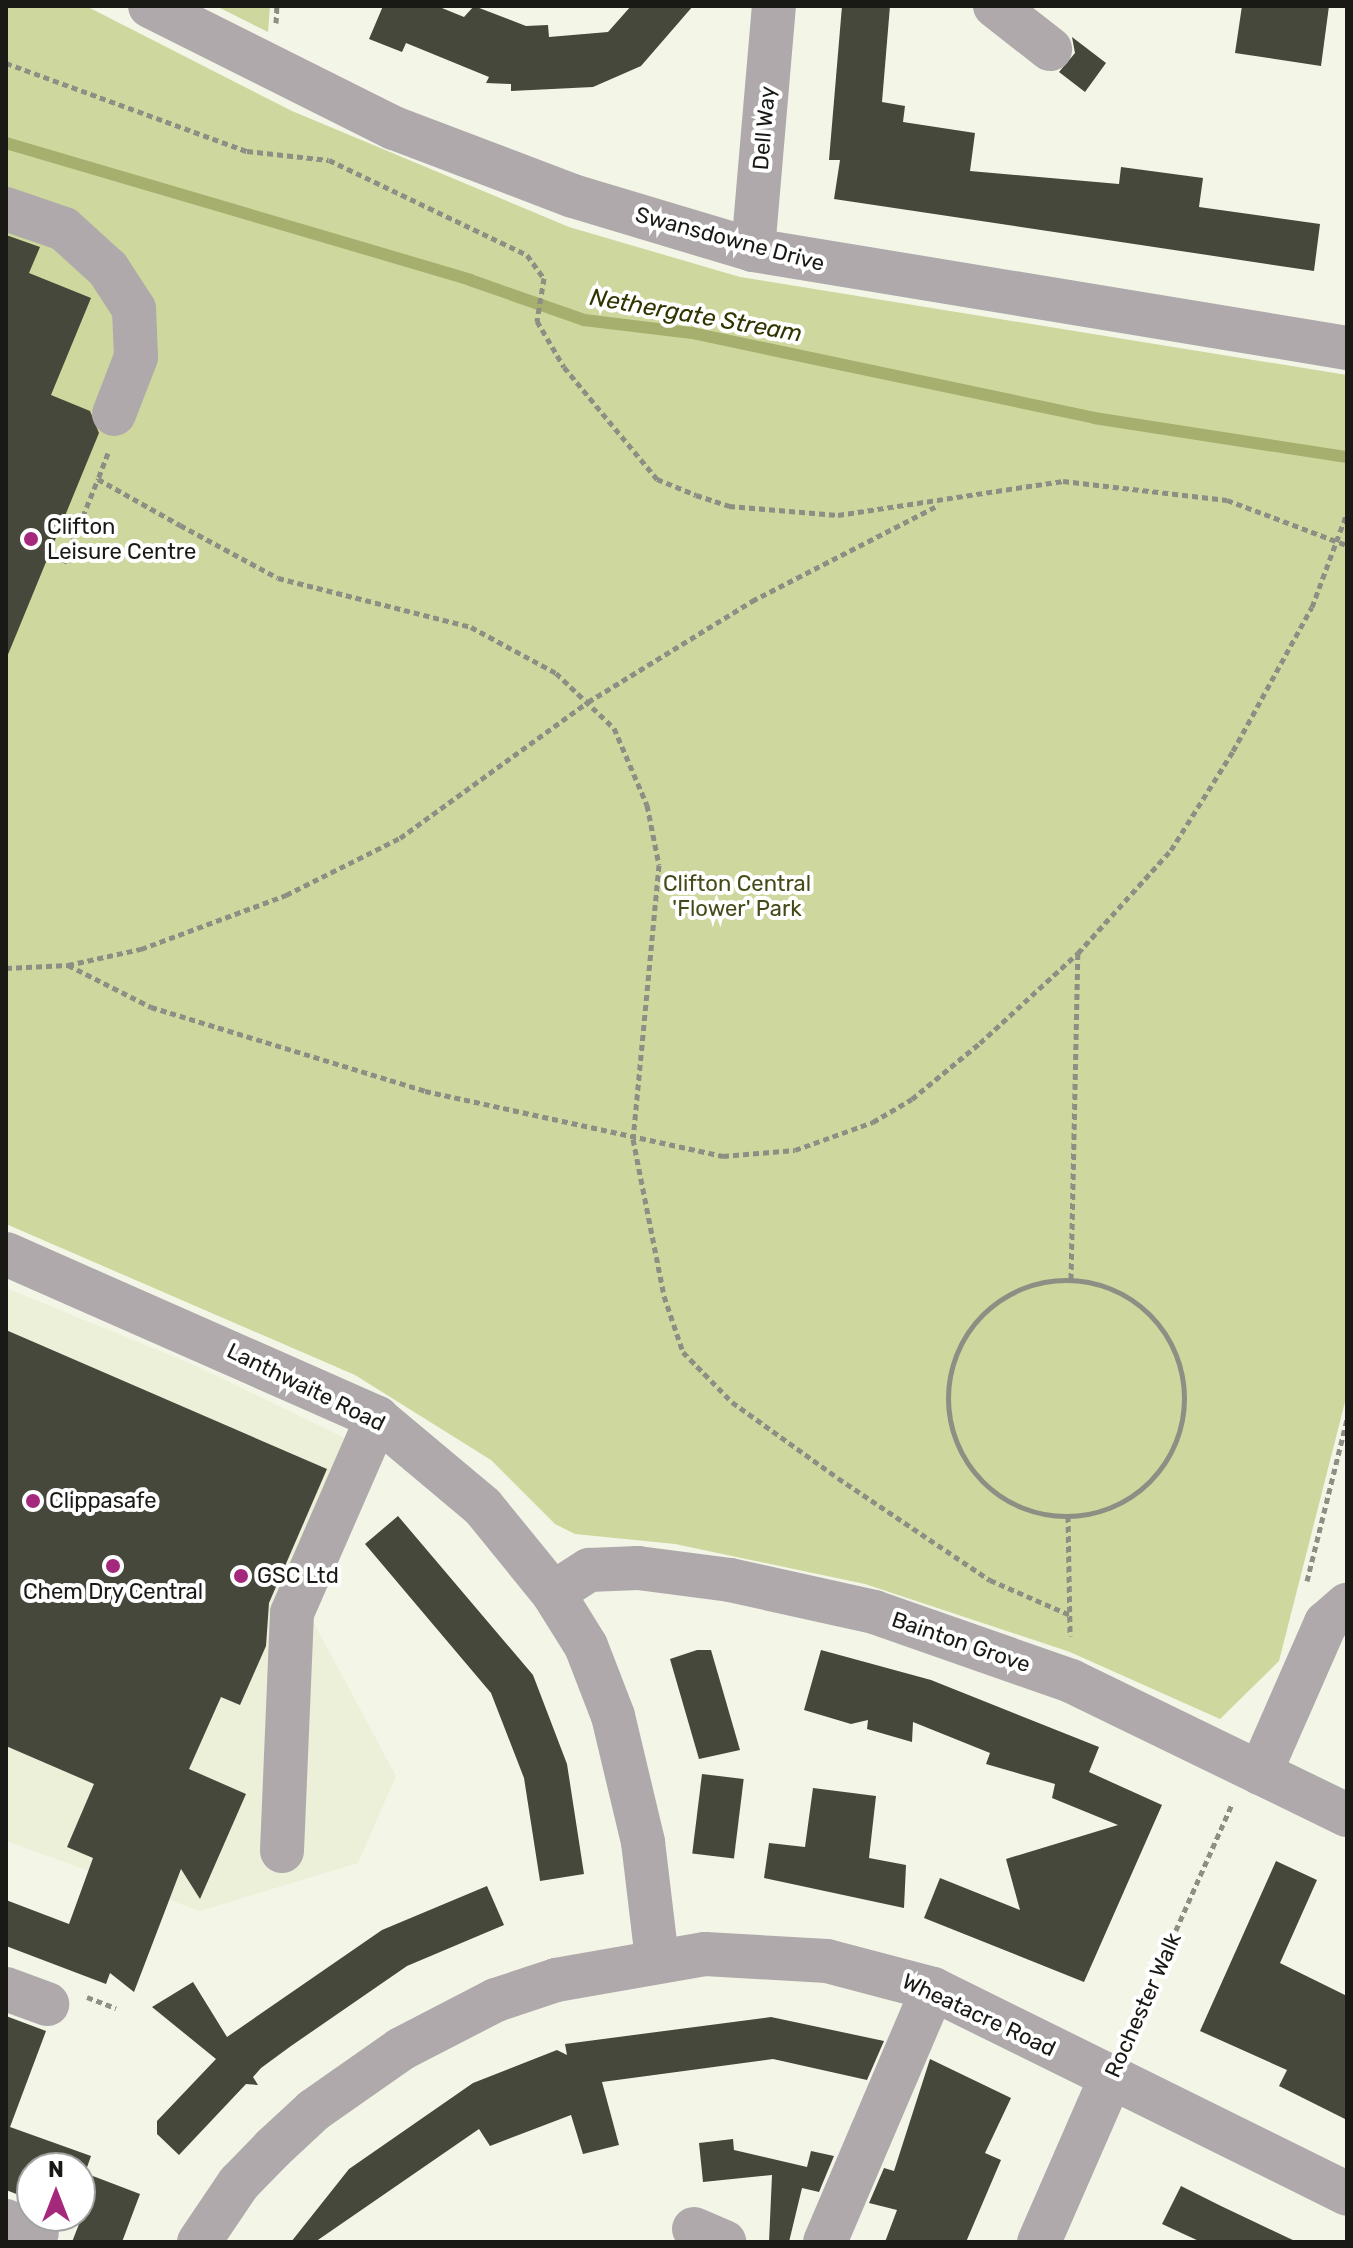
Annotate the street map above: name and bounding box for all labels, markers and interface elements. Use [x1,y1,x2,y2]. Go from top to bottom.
street label: Dell Way [747,85,781,171]
street label: Swansdowne Drive [633,201,827,277]
water label: Nethergate Stream [588,283,804,349]
place label: Clifton Leisure Centre [47,513,196,564]
marker: Clifton Leisure Centre [22,530,40,548]
park label: Clifton Central 'Flower' Park [663,870,811,922]
street label: Lanthwaite Road [223,1337,389,1437]
place label: Clippasafe [49,1488,157,1514]
marker: Clippasafe [24,1492,42,1510]
marker: Chem Dry Central [104,1557,122,1575]
place label: GSC Ltd [257,1563,339,1589]
marker: GSC Ltd [232,1567,250,1585]
place label: Chem Dry Central [23,1579,203,1605]
street label: Bainton Grove [888,1606,1034,1678]
street label: Rochester Walk [1099,1928,1187,2082]
street label: Wheatacre Road [898,1968,1060,2062]
north arrow [16,2152,96,2232]
text: N [48,2156,64,2183]

